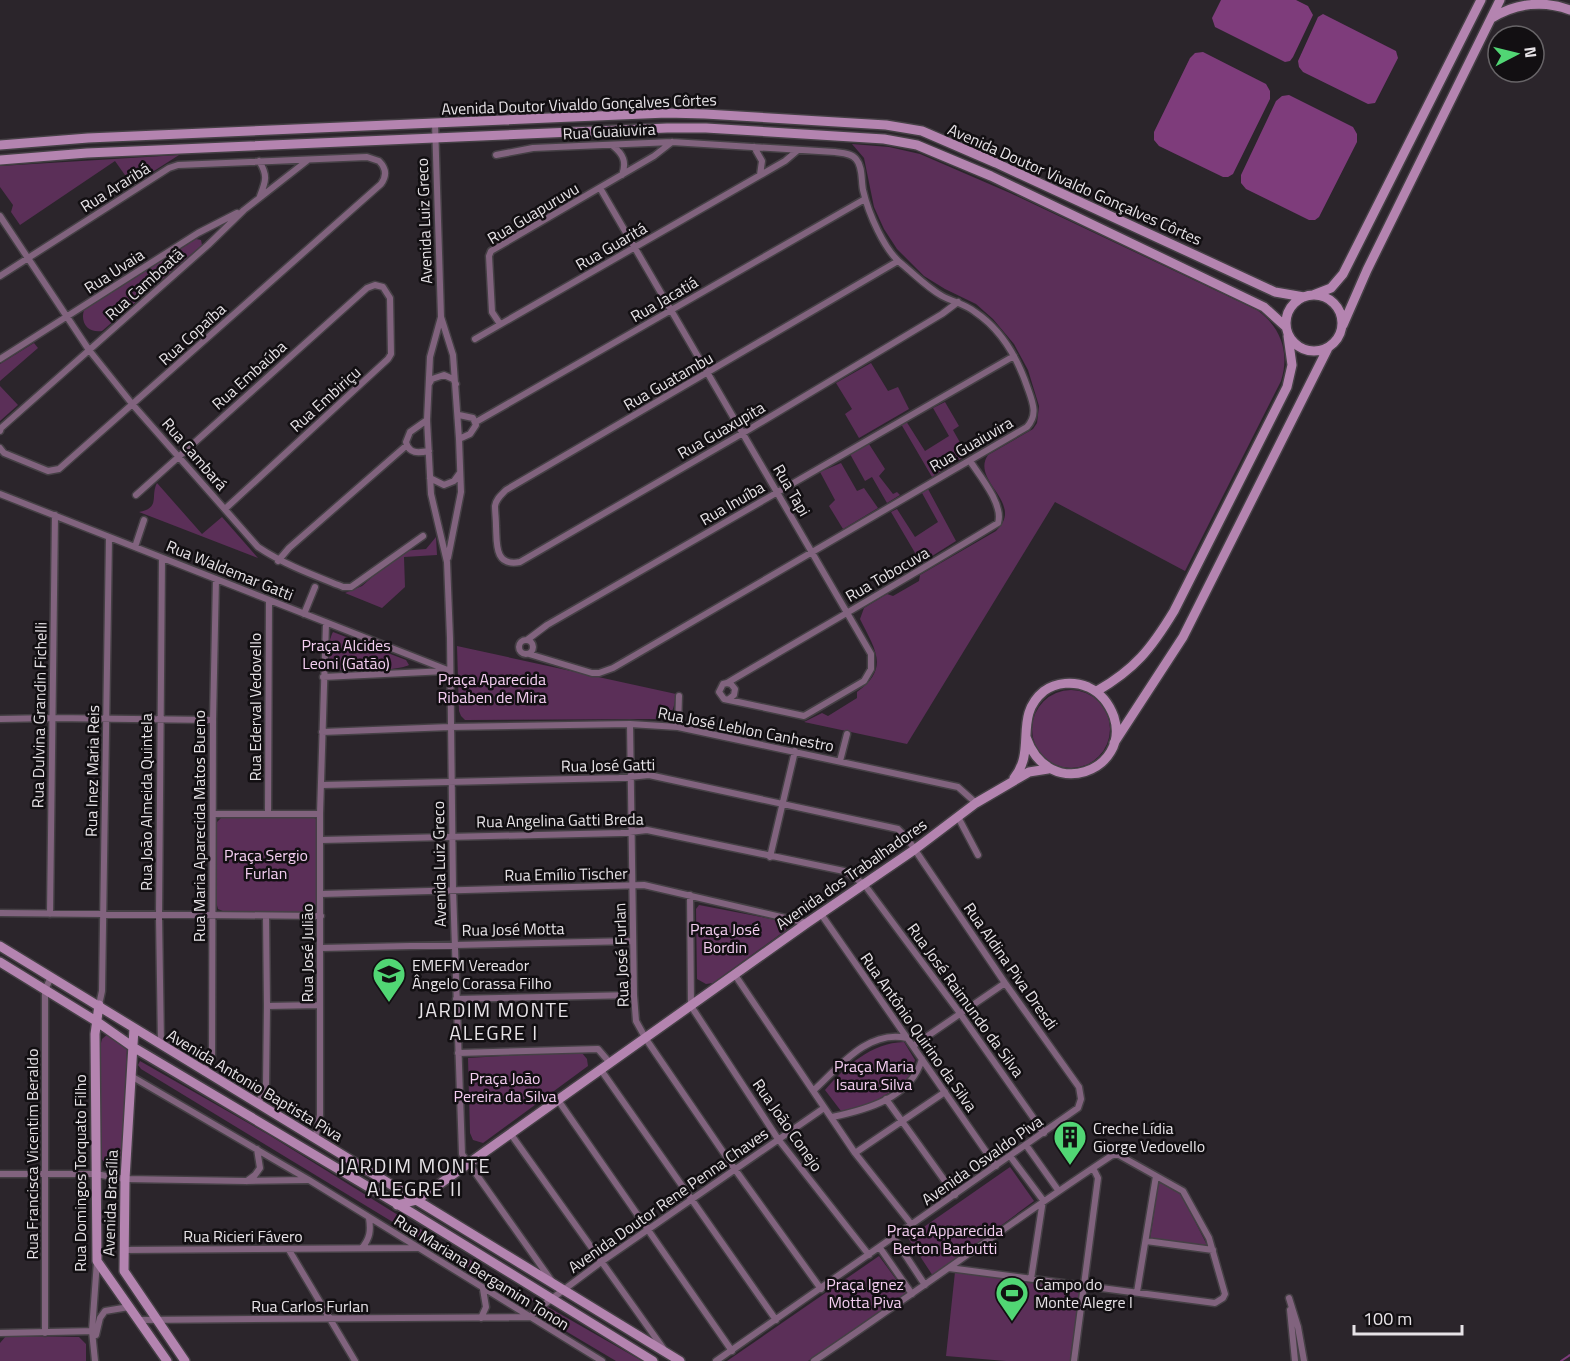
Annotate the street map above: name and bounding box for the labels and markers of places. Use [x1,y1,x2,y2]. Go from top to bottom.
place label: EMEFM Vereador Ângelo Corassa Filho [412,953,552,995]
school or university icon: EMEFM Vereador Ângelo Corassa Filho [371,956,407,1003]
place label: Creche Lídia Giorge Vedovello [1093,1116,1205,1158]
building icon: Creche Lídia Giorge Vedovello [1052,1119,1088,1166]
place label: Campo do Monte Alegre l [1035,1272,1133,1314]
sports icon: Campo do Monte Alegre l [994,1275,1030,1322]

